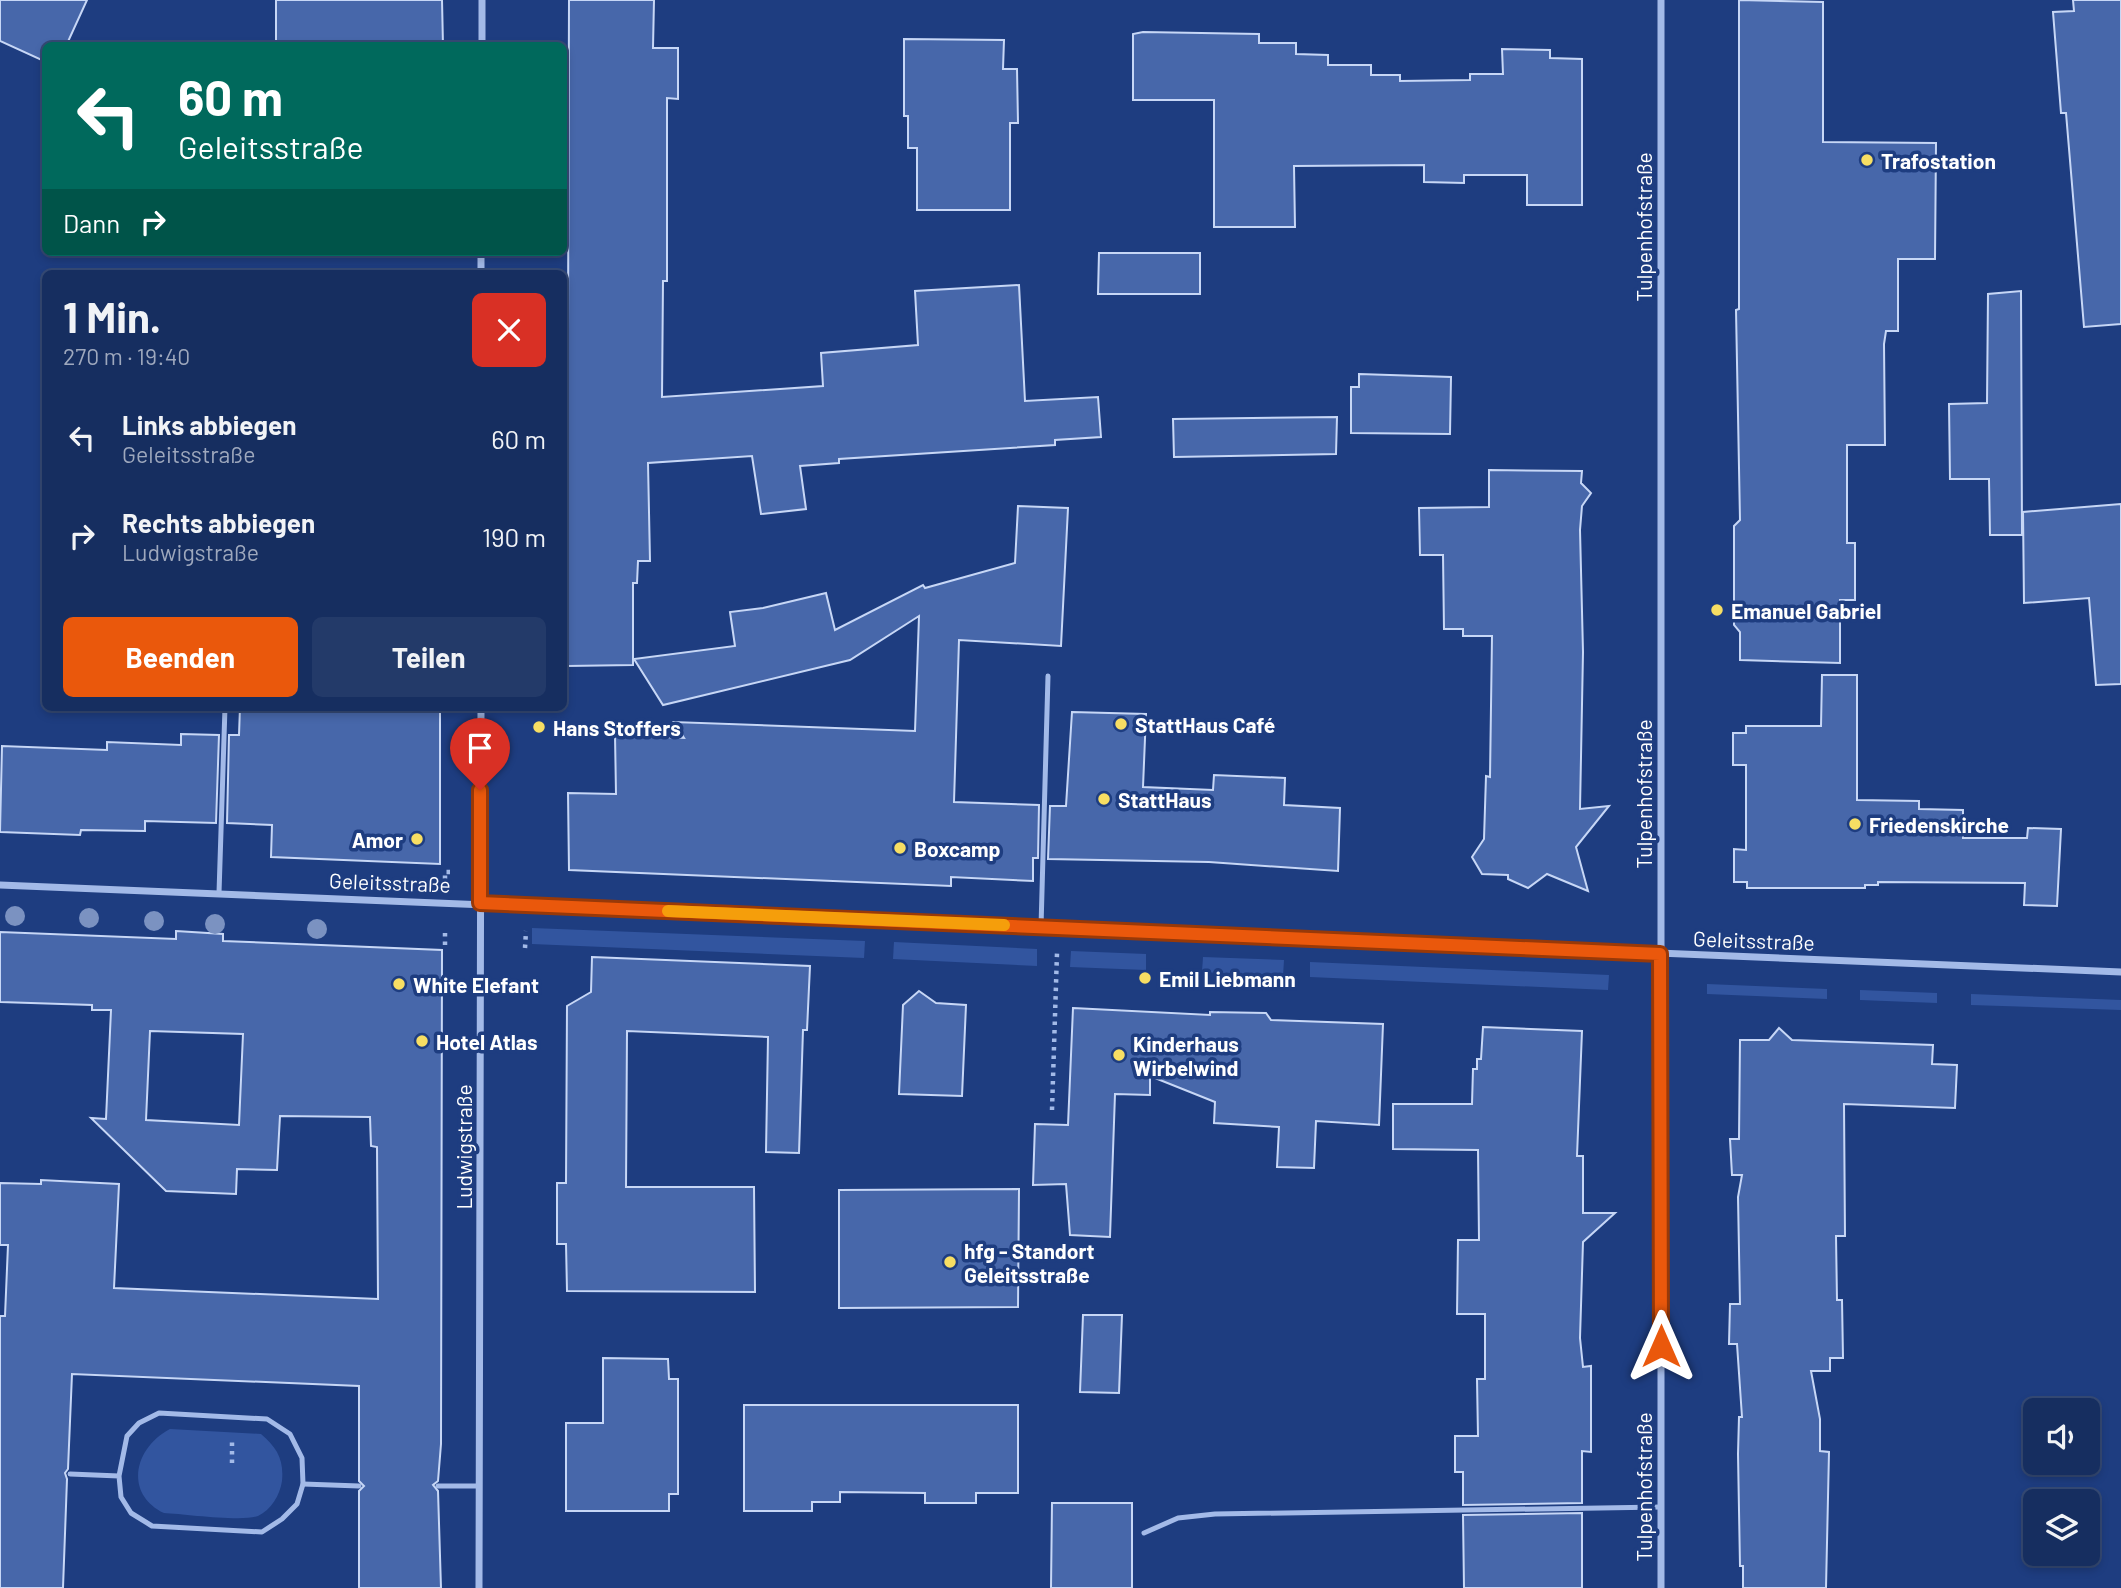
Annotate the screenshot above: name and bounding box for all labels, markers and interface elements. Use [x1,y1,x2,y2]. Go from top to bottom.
text: 60 m [178,67,283,126]
icon: left [63,70,154,161]
text: Geleitsstraße [178,127,364,165]
place label: Trafostation [1881,148,1996,173]
street label: Tulpenhofstraße [1631,152,1656,302]
marker: Trafostation [1859,152,1875,168]
icon: right [134,203,172,241]
text: Dann [63,207,120,238]
text: 1 Min. [63,291,161,341]
button: close [472,293,546,367]
text: 270 m · 19:40 [63,342,190,370]
text: Links abbiegen [122,409,296,440]
icon: left [63,419,101,457]
text: 60 m [491,423,546,454]
text: Geleitsstraße [122,440,255,468]
text: Rechts abbiegen [122,507,315,538]
icon: right [63,517,101,555]
text: 190 m [482,521,546,552]
text: Ludwigstraße [122,538,259,566]
place label: Emanuel Gabriel [1731,598,1881,623]
marker: Emanuel Gabriel [1709,602,1725,618]
button: Beenden [63,617,298,697]
button: Teilen [312,617,546,697]
place label: StattHaus Café [1135,712,1275,737]
place label: Hans Stoffers [553,715,681,740]
marker: StattHaus Café [1113,716,1129,732]
pin [450,718,510,790]
marker: Hans Stoffers [531,719,547,735]
street label: Tulpenhofstraße [1631,719,1656,869]
icon: arrive [461,729,499,767]
place label: StattHaus [1118,787,1212,812]
marker: StattHaus [1096,791,1112,807]
place label: Friedenskirche [1869,812,2009,837]
marker: Friedenskirche [1847,816,1863,832]
place label: Amor [352,827,403,852]
marker: Amor [409,831,425,847]
place label: Boxcamp [914,836,1001,861]
marker: Boxcamp [892,840,908,856]
street label: Geleitsstraße [329,867,451,897]
street label: Geleitsstraße [1693,925,1815,955]
place label: Emil Liebmann [1159,966,1296,991]
marker: Emil Liebmann [1137,970,1153,986]
place label: White Elefant [413,972,539,997]
marker: White Elefant [391,976,407,992]
place label: Hotel Atlas [436,1029,537,1054]
place label: Kinderhaus Wirbelwind [1133,1031,1239,1080]
marker: Hotel Atlas [414,1033,430,1049]
marker: Kinderhaus Wirbelwind [1111,1047,1127,1063]
street label: Ludwigstraße [451,1084,476,1210]
place label: hfg - Standort Geleitsstraße [964,1238,1095,1287]
marker: hfg - Standort Geleitsstraße [942,1254,958,1270]
position arrow [1624,1309,1698,1383]
map controls [2023,1398,2100,1566]
button: sound [2023,1398,2100,1475]
street label: Tulpenhofstraße [1631,1412,1656,1562]
button: layers [2023,1489,2100,1566]

